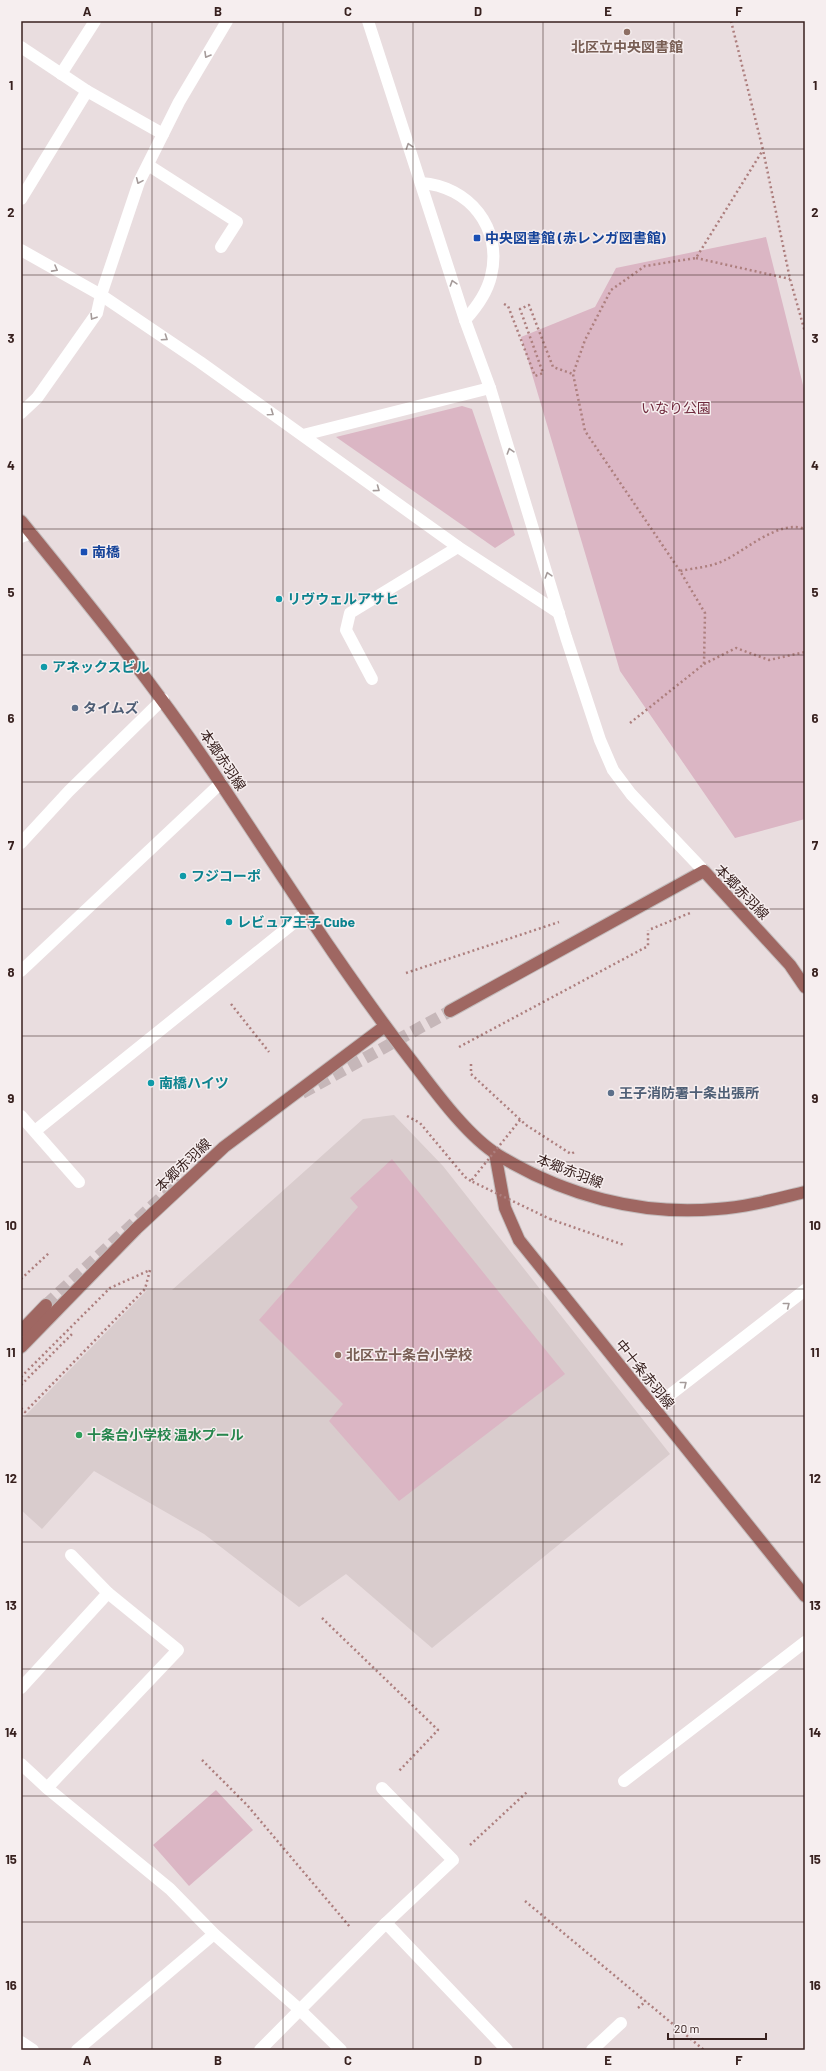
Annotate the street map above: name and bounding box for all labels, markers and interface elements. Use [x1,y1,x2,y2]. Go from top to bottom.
text: A [83,3,92,19]
text: B [214,3,222,19]
text: C [344,3,352,19]
text: D [474,3,482,19]
text: E [604,3,612,19]
text: F [735,3,743,19]
marker: 北区立中央図書館 [622,27,632,37]
place label: 北区立中央図書館 [571,38,683,55]
one-way arrow [205,51,212,58]
text: 1 [9,77,13,93]
text: 1 [813,77,817,93]
one-way arrow [405,142,413,149]
one-way arrow [136,178,144,185]
text: 2 [7,204,15,220]
text: 2 [811,204,819,220]
place label: 中央図書館 (赤レンガ図書館) [485,229,666,246]
marker: 中央図書館 (赤レンガ図書館) [472,233,482,243]
one-way arrow [51,265,58,272]
one-way arrow [449,280,458,287]
one-way arrow [91,313,98,320]
text: 3 [7,330,15,346]
text: 3 [811,330,819,346]
one-way arrow [161,333,168,341]
park label: いなり公園 [641,399,711,416]
one-way arrow [267,408,274,415]
one-way arrow [506,448,515,455]
text: 4 [7,457,15,473]
text: 4 [811,457,819,473]
one-way arrow [373,484,380,492]
place label: 南橋 [92,543,120,560]
marker: 南橋 [79,547,89,557]
one-way arrow [544,572,553,579]
text: 5 [7,584,15,600]
text: 5 [811,584,819,600]
place label: リヴウェルアサヒ [287,590,399,607]
marker: リヴウェルアサヒ [274,594,284,604]
place label: アネックスビル [52,658,150,675]
marker: アネックスビル [39,662,49,672]
place label: タイムズ [83,699,139,716]
marker: タイムズ [70,703,80,713]
text: 6 [8,710,15,726]
text: 6 [812,710,819,726]
street label: 本郷赤羽線 [197,726,250,793]
text: 7 [8,837,15,853]
text: 7 [812,837,819,853]
street label: 本郷赤羽線 [712,861,773,923]
place label: フジコーポ [191,867,261,884]
marker: フジコーポ [178,871,188,881]
place label: レビュア王子 Cube [237,913,356,930]
marker: レビュア王子 Cube [224,917,234,927]
text: 8 [7,964,15,980]
text: 8 [811,964,819,980]
place label: 南橋ハイツ [159,1074,229,1091]
marker: 南橋ハイツ [146,1078,156,1088]
place label: 王子消防署十条出張所 [619,1084,759,1101]
marker: 王子消防署十条出張所 [606,1088,616,1098]
text: 9 [8,1090,15,1106]
text: 9 [812,1090,819,1106]
street label: 本郷赤羽線 [151,1135,214,1195]
street label: 本郷赤羽線 [534,1150,606,1191]
text: 10 [5,1217,17,1233]
text: 10 [809,1217,821,1233]
one-way arrow [782,1302,789,1309]
street label: 中十条赤羽線 [612,1336,678,1412]
text: 11 [6,1344,16,1360]
text: 11 [810,1344,820,1360]
place label: 北区立十条台小学校 [346,1346,472,1363]
marker: 北区立十条台小学校 [333,1350,343,1360]
one-way arrow [679,1382,686,1389]
place label: 十条台小学校 温水プール [87,1426,244,1443]
marker: 十条台小学校 温水プール [74,1430,84,1440]
text: 12 [5,1470,17,1486]
text: 12 [809,1470,821,1486]
text: 13 [5,1597,17,1613]
text: 13 [809,1597,821,1613]
text: 14 [5,1724,17,1740]
text: 14 [809,1724,821,1740]
text: 15 [5,1851,17,1867]
text: 15 [809,1851,821,1867]
text: 16 [5,1977,17,1993]
text: 16 [809,1977,821,1993]
scale bar [668,2015,766,2041]
text: 20 m [674,2021,700,2035]
text: A [83,2052,92,2068]
text: B [214,2052,222,2068]
text: C [344,2052,352,2068]
text: D [474,2052,482,2068]
text: E [604,2052,612,2068]
text: F [735,2052,743,2068]

